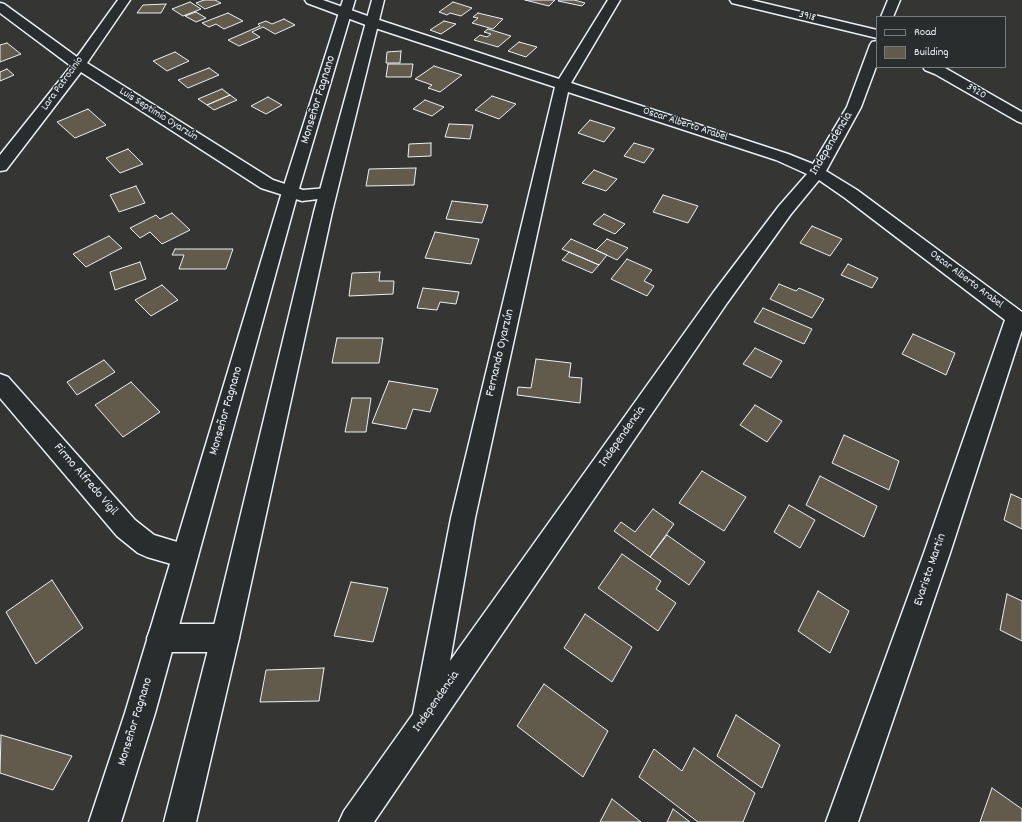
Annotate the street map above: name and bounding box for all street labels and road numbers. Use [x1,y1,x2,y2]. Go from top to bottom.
street label: 3918 [797,9,817,25]
street label: Monseñor Fagnano [298,54,340,146]
street label: Lara Patrocinio [39,55,87,113]
street label: 3920 [964,81,988,103]
street label: Luis Septimio Oyarzún [116,85,200,145]
street label: Oscar Alberto Arabel [641,105,729,145]
street label: Independencia [807,110,857,178]
street label: Oscar Alberto Arabel [927,248,1005,312]
street label: Fernando Oyarzún [483,308,519,398]
street label: Monseñor Fagnano [207,365,247,457]
street label: Independencia [596,403,650,471]
street label: Firmo Alfredo Vigil [49,441,121,519]
street label: Evaristo Martin [911,532,951,608]
street label: Independencia [410,668,464,736]
street label: Monseñor Fagnano [115,676,157,768]

